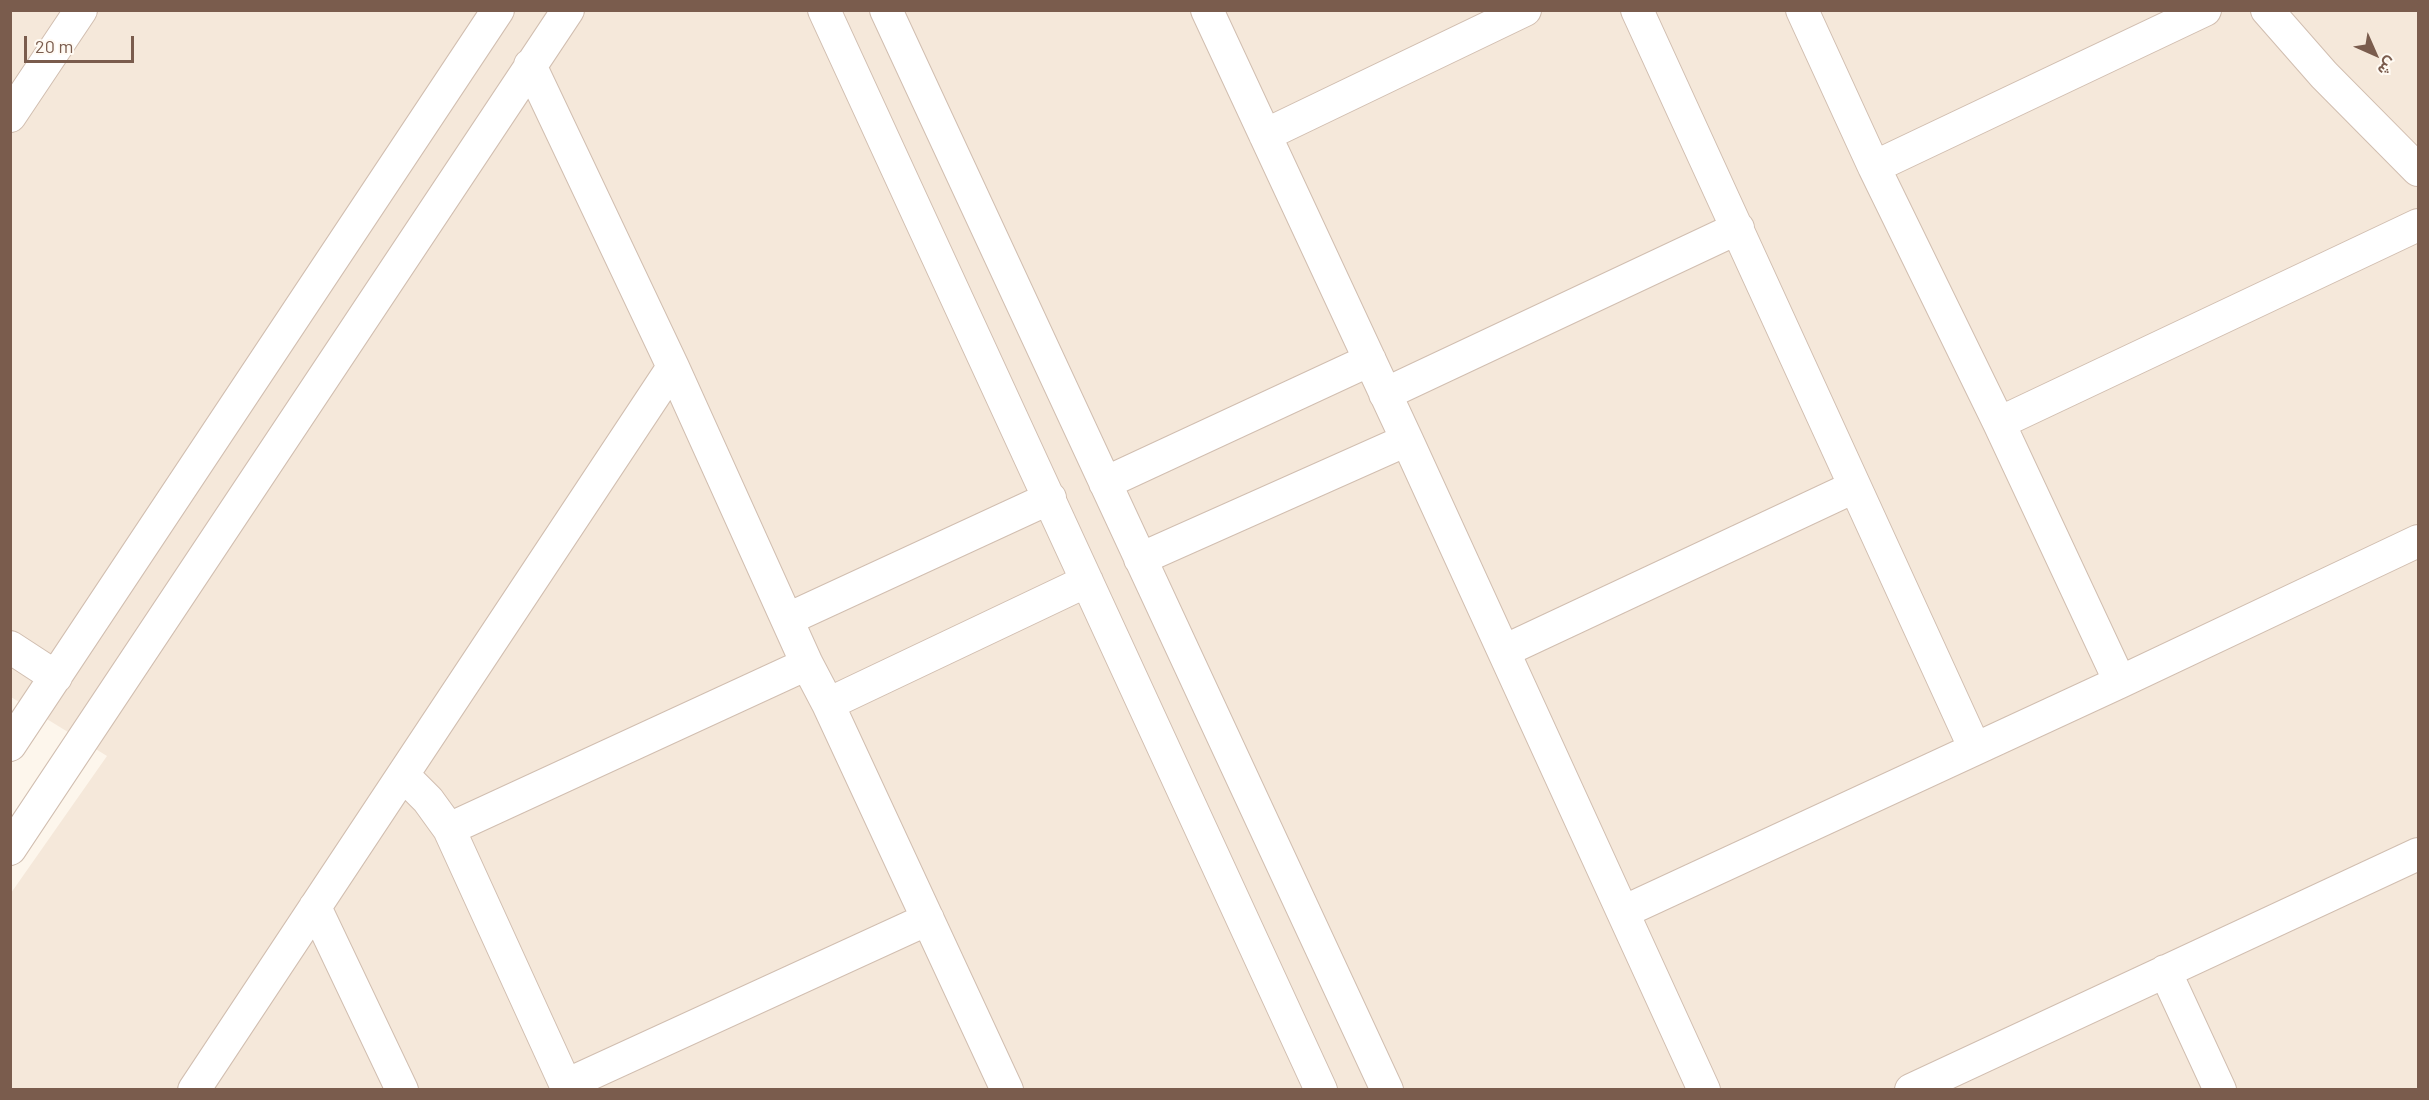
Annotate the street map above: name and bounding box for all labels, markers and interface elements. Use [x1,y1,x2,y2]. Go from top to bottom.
scale bar [27,24,136,62]
north arrow [2345,24,2405,84]
text: 20 m [35,35,73,57]
text: ش [2375,54,2402,81]

